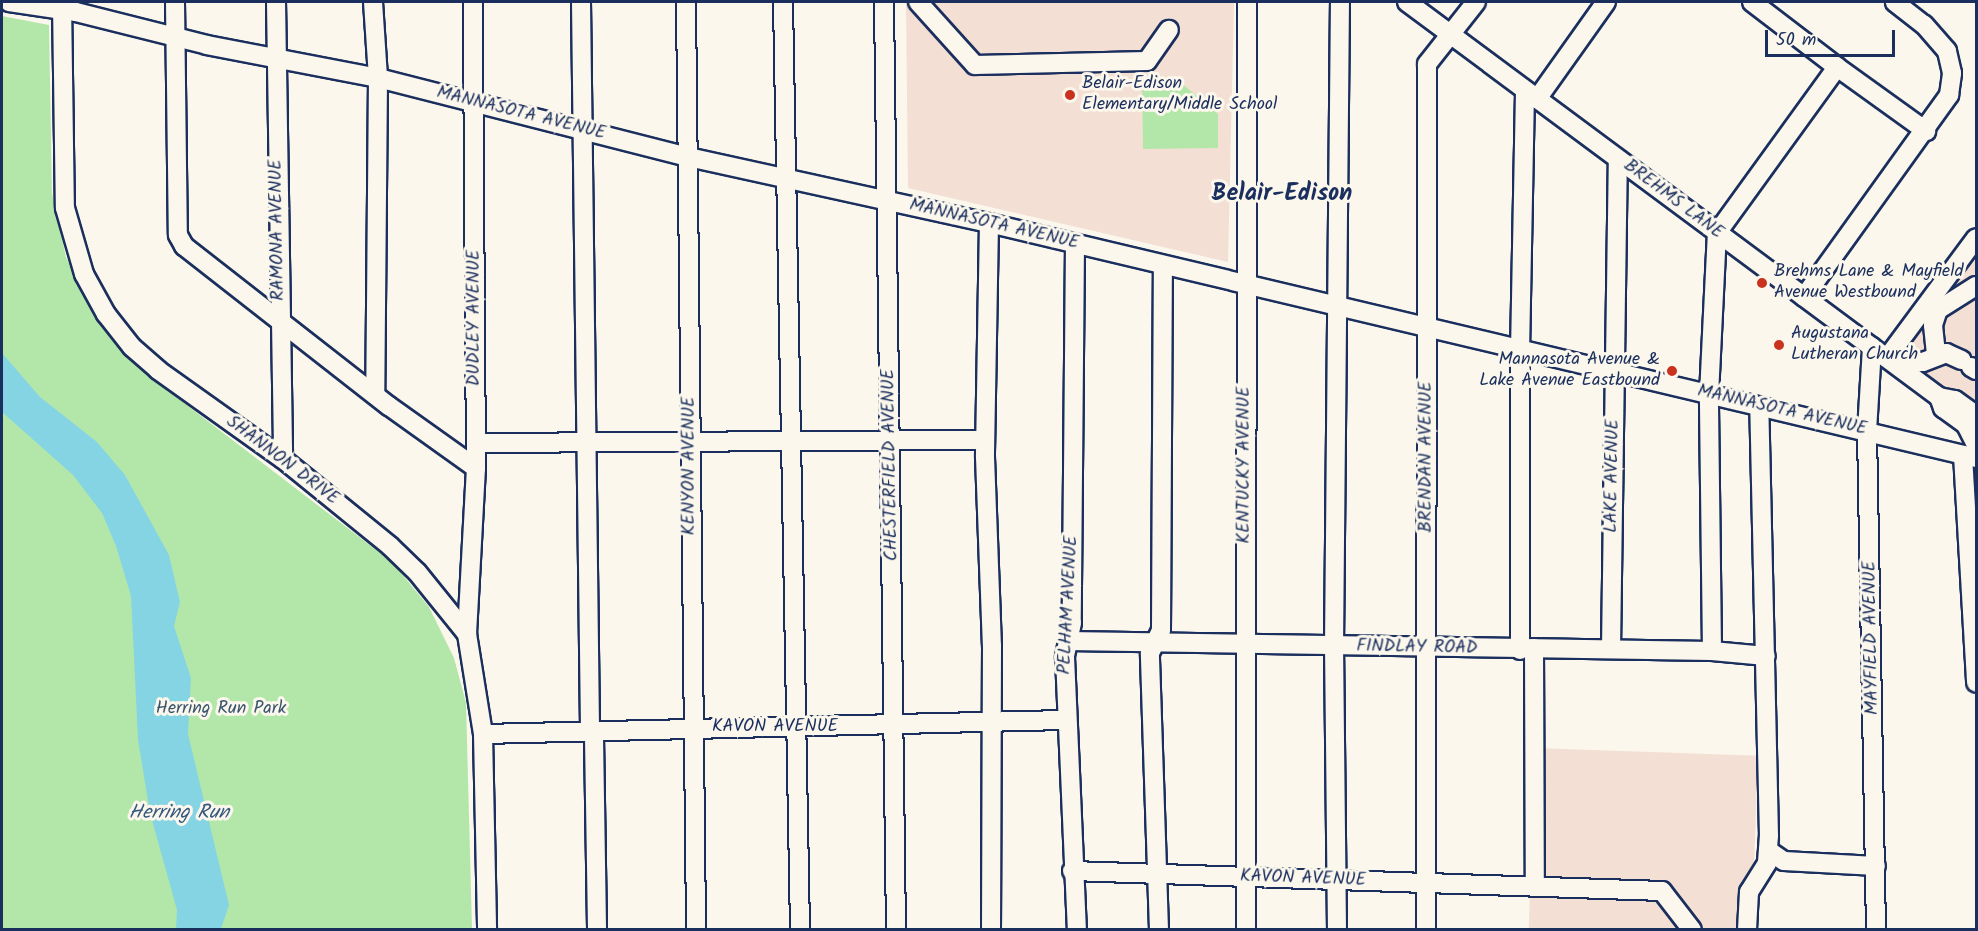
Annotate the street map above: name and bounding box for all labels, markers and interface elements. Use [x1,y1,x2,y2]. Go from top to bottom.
scale bar [1768,18,1898,56]
text: 50 m [1776,26,1816,55]
place label: Belair-Edison Elementary/Middle School [1082,74,1277,116]
street label: MANNASOTA AVENUE [434,83,608,145]
marker: Belair-Edison Elementary/Middle School [1063,88,1077,102]
street label: BREHMS LANE [1619,156,1727,244]
street label: RAMONA AVENUE [266,159,290,301]
district label: Belair-Edison [1212,180,1352,208]
street label: MANNASOTA AVENUE [907,195,1081,255]
street label: DUDLEY AVENUE [464,250,486,386]
place label: Brehms Lane & Mayfield Avenue Westbound [1774,262,1964,304]
marker: Brehms Lane & Mayfield Avenue Westbound [1755,276,1769,290]
place label: Augustana Lutheran Church [1791,324,1918,366]
marker: Augustana Lutheran Church [1772,338,1786,352]
place label: Mannasota Avenue & Lake Avenue Eastbound [1479,350,1660,392]
marker: Mannasota Avenue & Lake Avenue Eastbound [1665,364,1679,378]
street label: CHESTERFIELD AVENUE [879,369,903,561]
street label: BRENDAN AVENUE [1416,381,1438,533]
street label: MANNASOTA AVENUE [1695,381,1869,441]
street label: KENTUCKY AVENUE [1234,386,1256,544]
street label: KENYON AVENUE [679,397,701,535]
street label: SHANNON DRIVE [222,412,342,510]
street label: LAKE AVENUE [1601,419,1625,533]
street label: PELHAM AVENUE [1055,535,1083,675]
street label: MAYFIELD AVENUE [1860,561,1884,715]
street label: FINDLAY ROAD [1356,636,1478,660]
park label: Herring Run Park [156,698,286,720]
street label: KAVON AVENUE [712,716,838,738]
water label: Herring Run [129,801,229,825]
street label: KAVON AVENUE [1240,866,1366,892]

